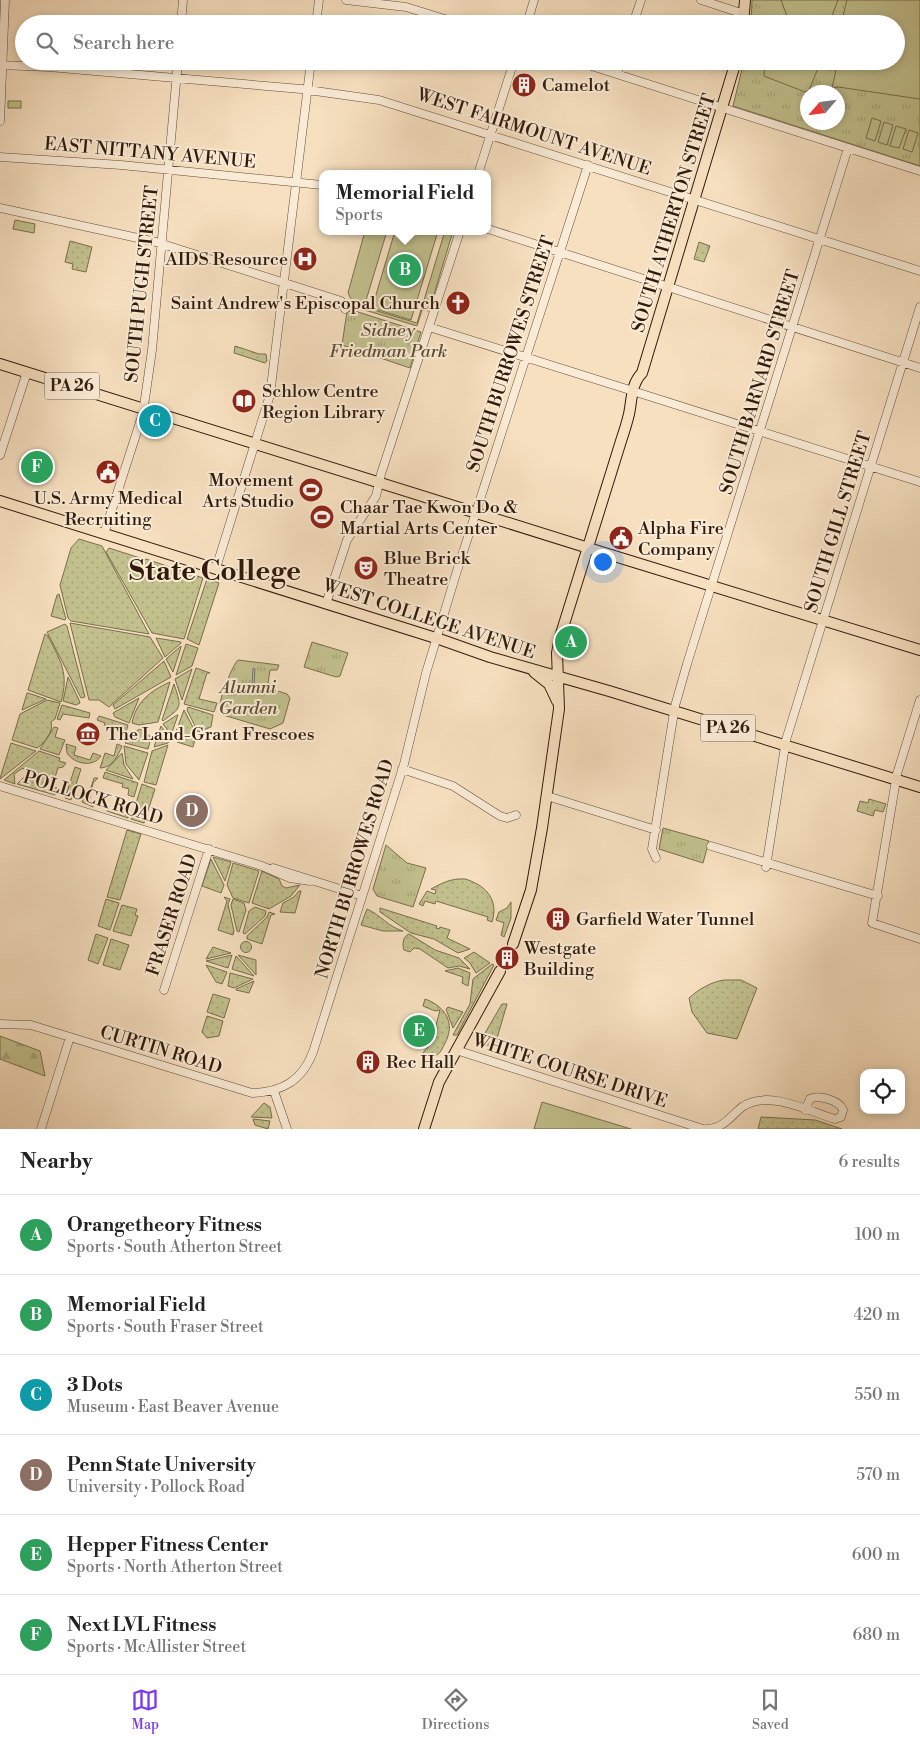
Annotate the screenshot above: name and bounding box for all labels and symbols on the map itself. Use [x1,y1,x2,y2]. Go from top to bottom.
building icon: Camelot [511,72,537,98]
place label: Camelot [542,74,611,97]
street label: WEST FAIRMOUNT AVENUE [413,83,654,181]
north arrow [800,85,845,130]
street label: SOUTH ATHERTON STREET [627,91,721,335]
street label: EAST NITTANY AVENUE [43,132,257,174]
street label: SOUTH PUGH STREET [120,184,164,384]
street label: SOUTH BURROWES STREET [462,233,560,475]
hospital icon: AIDS Resource [292,246,318,272]
place label: AIDS Resource [164,248,288,271]
pin: B [389,251,421,289]
street label: SOUTH BARNARD STREET [715,267,805,497]
church icon: Saint Andrew's Episcopal Church [445,290,471,316]
place label: Saint Andrew's Episcopal Church [171,292,440,315]
park label: Sidney Friedman Park [329,319,447,363]
road number: PA 26 [44,372,100,400]
place label: Schlow Centre Region Library [262,380,386,424]
library icon: Schlow Centre Region Library [231,388,257,414]
pin: C [139,402,171,440]
street label: SOUTH GILL STREET [799,428,877,616]
pin: F [21,448,53,486]
public building icon: U.S. Army Medical Recruiting [95,459,121,485]
place label: Movement Arts Studio [201,469,295,513]
sports icon: Movement Arts Studio [298,477,324,503]
place label: U.S. Army Medical Recruiting [33,487,183,531]
place label: Chaar Tae Kwon Do & Martial Arts Center [340,496,519,540]
sports icon: Chaar Tae Kwon Do & Martial Arts Center [309,504,335,530]
place label: Alpha Fire Company [637,517,724,561]
public building icon: Alpha Fire Company [608,525,634,551]
place label: Blue Brick Theatre [383,547,472,591]
your location [590,549,616,575]
district label: State College [129,554,301,589]
theatre icon: Blue Brick Theatre [353,555,379,581]
street label: WEST COLLEGE AVENUE [319,573,538,664]
pin: A [555,623,587,661]
park label: Alumni Garden [218,676,278,720]
road number: PA 26 [700,714,756,741]
museum icon: The Land-Grant Frescoes [75,721,101,747]
place label: The Land-Grant Frescoes [106,723,315,746]
street label: NORTH BURROWES ROAD [311,756,399,982]
street label: POLLOCK ROAD [20,766,166,830]
pin: D [176,792,208,830]
street label: FRASER ROAD [141,851,203,979]
building icon: Garfield Water Tunnel [545,906,571,932]
place label: Garfield Water Tunnel [576,908,755,931]
place label: Westgate Building [523,937,596,981]
building icon: Westgate Building [494,945,520,971]
pin: E [403,1012,435,1050]
street label: CURTIN ROAD [97,1021,225,1079]
street label: WHITE COURSE DRIVE [469,1028,670,1113]
building icon: Rec Hall [355,1049,381,1075]
place label: Rec Hall [386,1051,455,1074]

